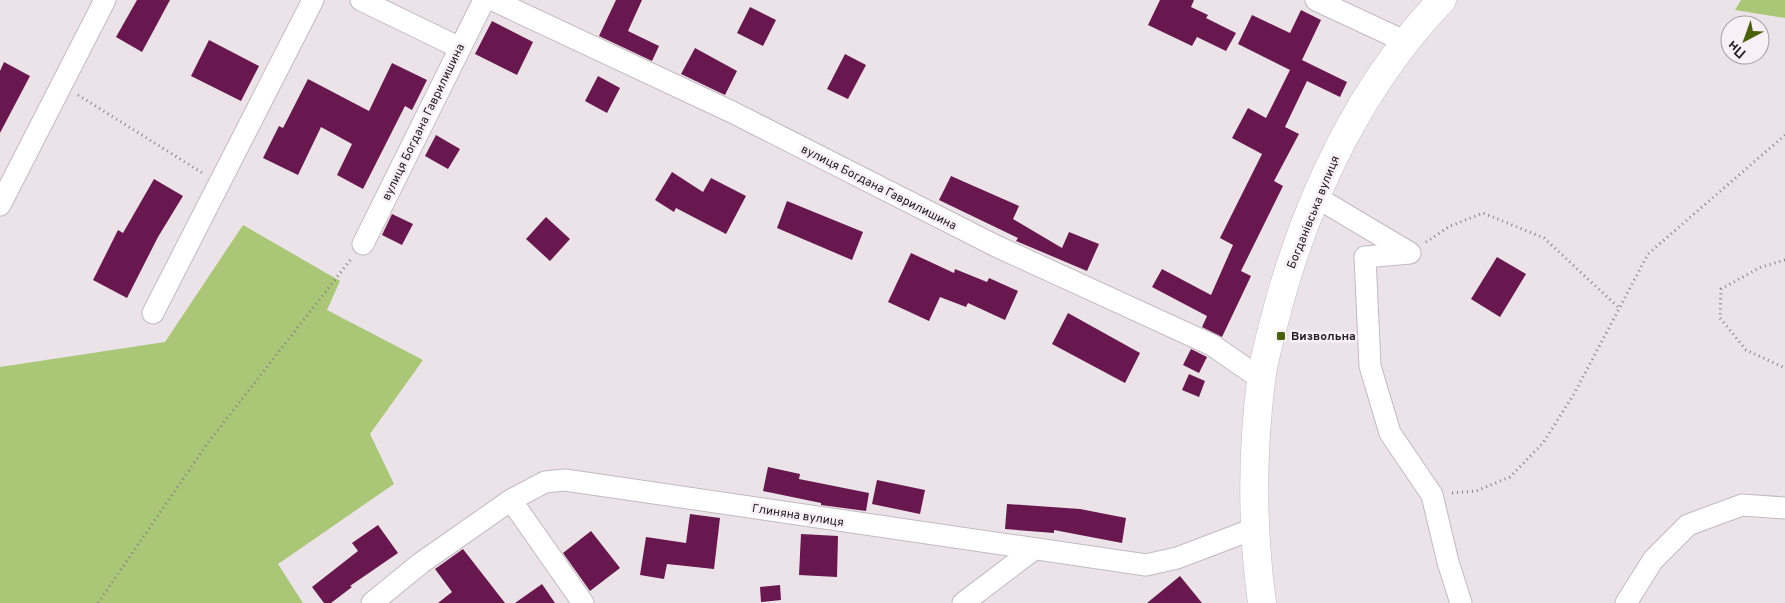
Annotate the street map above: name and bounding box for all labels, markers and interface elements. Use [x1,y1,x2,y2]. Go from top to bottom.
north arrow [1720,15,1770,65]
text: Пн [1725,36,1750,61]
street label: вулиця Богдана Гаврилишина [379,41,469,204]
street label: вулиця Богдана Гаврилишина [798,142,959,234]
street label: Богданівська вулиця [1284,153,1344,271]
place label: Визвольна [1291,329,1356,345]
marker: Визвольна [1275,330,1287,342]
street label: Глиняна вулиця [751,501,845,531]

